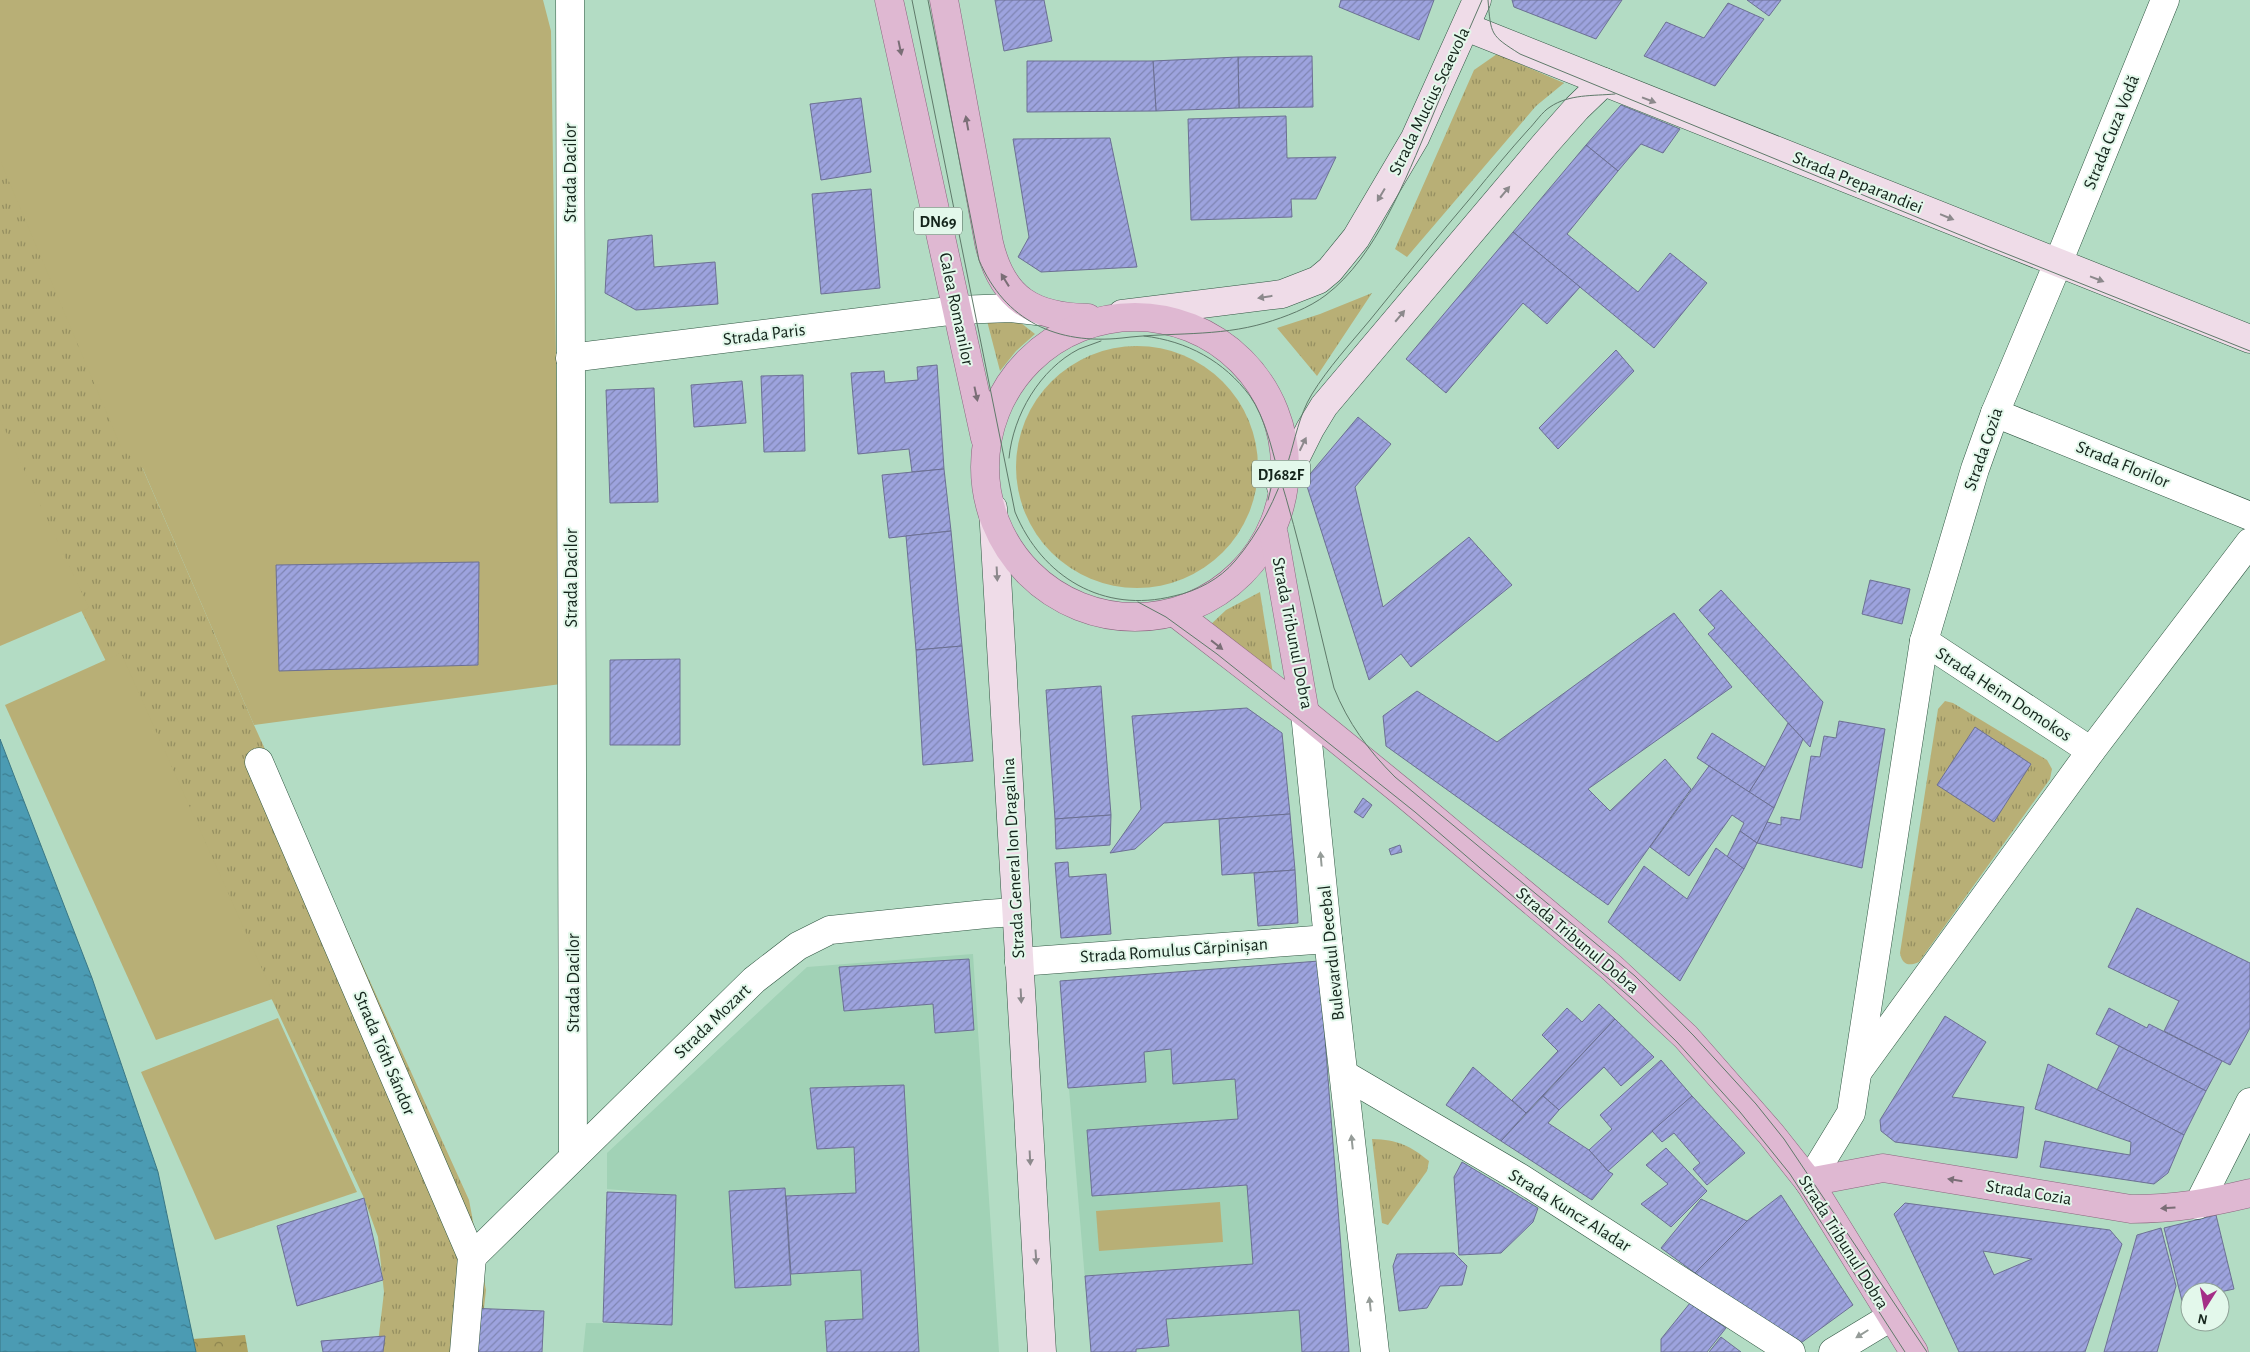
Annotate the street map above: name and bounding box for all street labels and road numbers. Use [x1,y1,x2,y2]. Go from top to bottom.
street label: Strada Mucius Scaevola [1386,25,1474,178]
street label: Strada Cuza Vodă [2081,73,2143,192]
street label: Strada Dacilor [562,123,580,222]
street label: Strada Preparandiei [1790,149,1925,217]
road number: DN69 [914,208,962,235]
street label: Calea Romanilor [935,251,977,367]
street label: Strada Paris [722,321,806,349]
street label: Strada Cozia [1961,406,2007,493]
street label: Strada Florilor [2073,438,2172,492]
road number: DJ682F [1252,460,1310,488]
street label: Strada Dacilor [563,528,581,627]
street label: Strada Tribunul Dobra [1268,556,1316,711]
street label: Strada Heim Domokos [1932,644,2074,745]
street label: Strada General Ion Dragalina [1000,757,1028,959]
street label: Bulevardul Decebal [1316,884,1348,1021]
street label: Strada Tribunul Dobra [1512,884,1642,997]
street label: Strada Dacilor [565,933,583,1032]
street label: Strada Romulus Cărpinișan [1080,935,1269,968]
street label: Strada Mozart [671,981,754,1062]
street label: Strada Tóth Sándor [350,989,418,1118]
street label: Strada Kuncz Aladar [1505,1166,1634,1256]
street label: Strada Tribunul Dobra [1795,1172,1892,1313]
street label: Strada Cozia [1985,1177,2073,1209]

